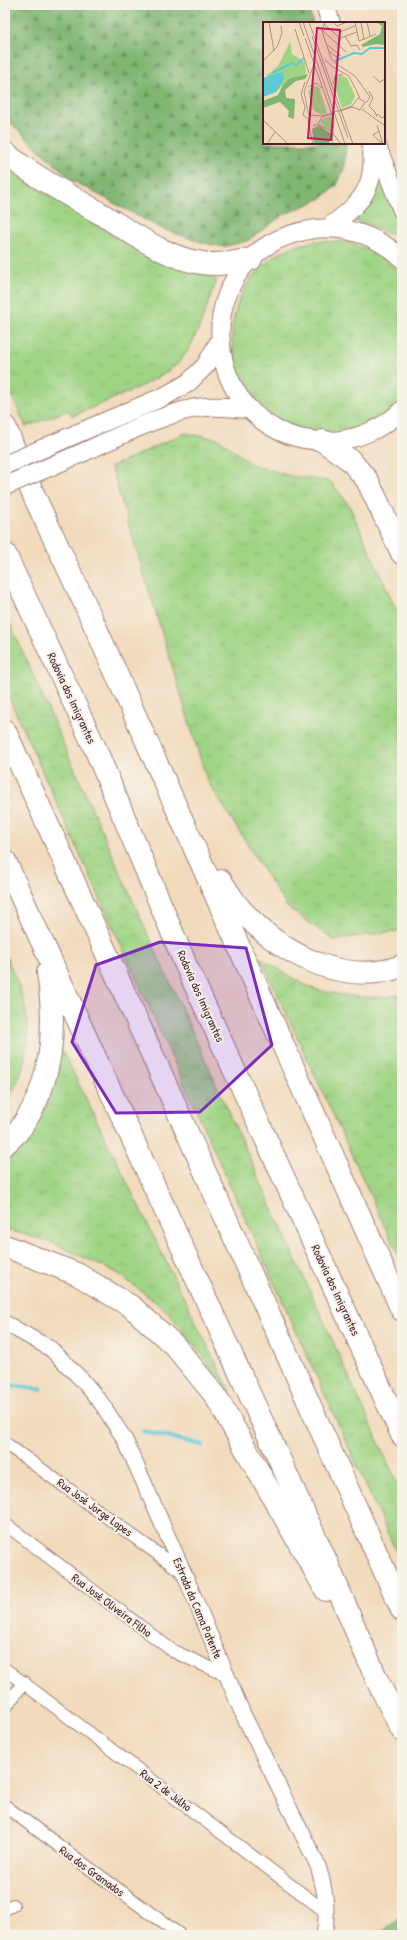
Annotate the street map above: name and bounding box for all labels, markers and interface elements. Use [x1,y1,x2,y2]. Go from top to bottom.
inset map [263,22,385,144]
street label: Rodovia dos Imigrantes [43,650,101,747]
street label: Rodovia dos Imigrantes [173,947,229,1045]
street label: Rodovia dos Imigrantes [307,1242,365,1339]
street label: Rua José Jorge Lopes [54,1474,137,1540]
street label: Estrada da Cama Patente [169,1555,227,1661]
street label: Rua José Oliveira Filho [68,1569,156,1641]
street label: Rua 2 de Julho [137,1765,195,1815]
street label: Rua dos Gramados [56,1842,128,1901]

